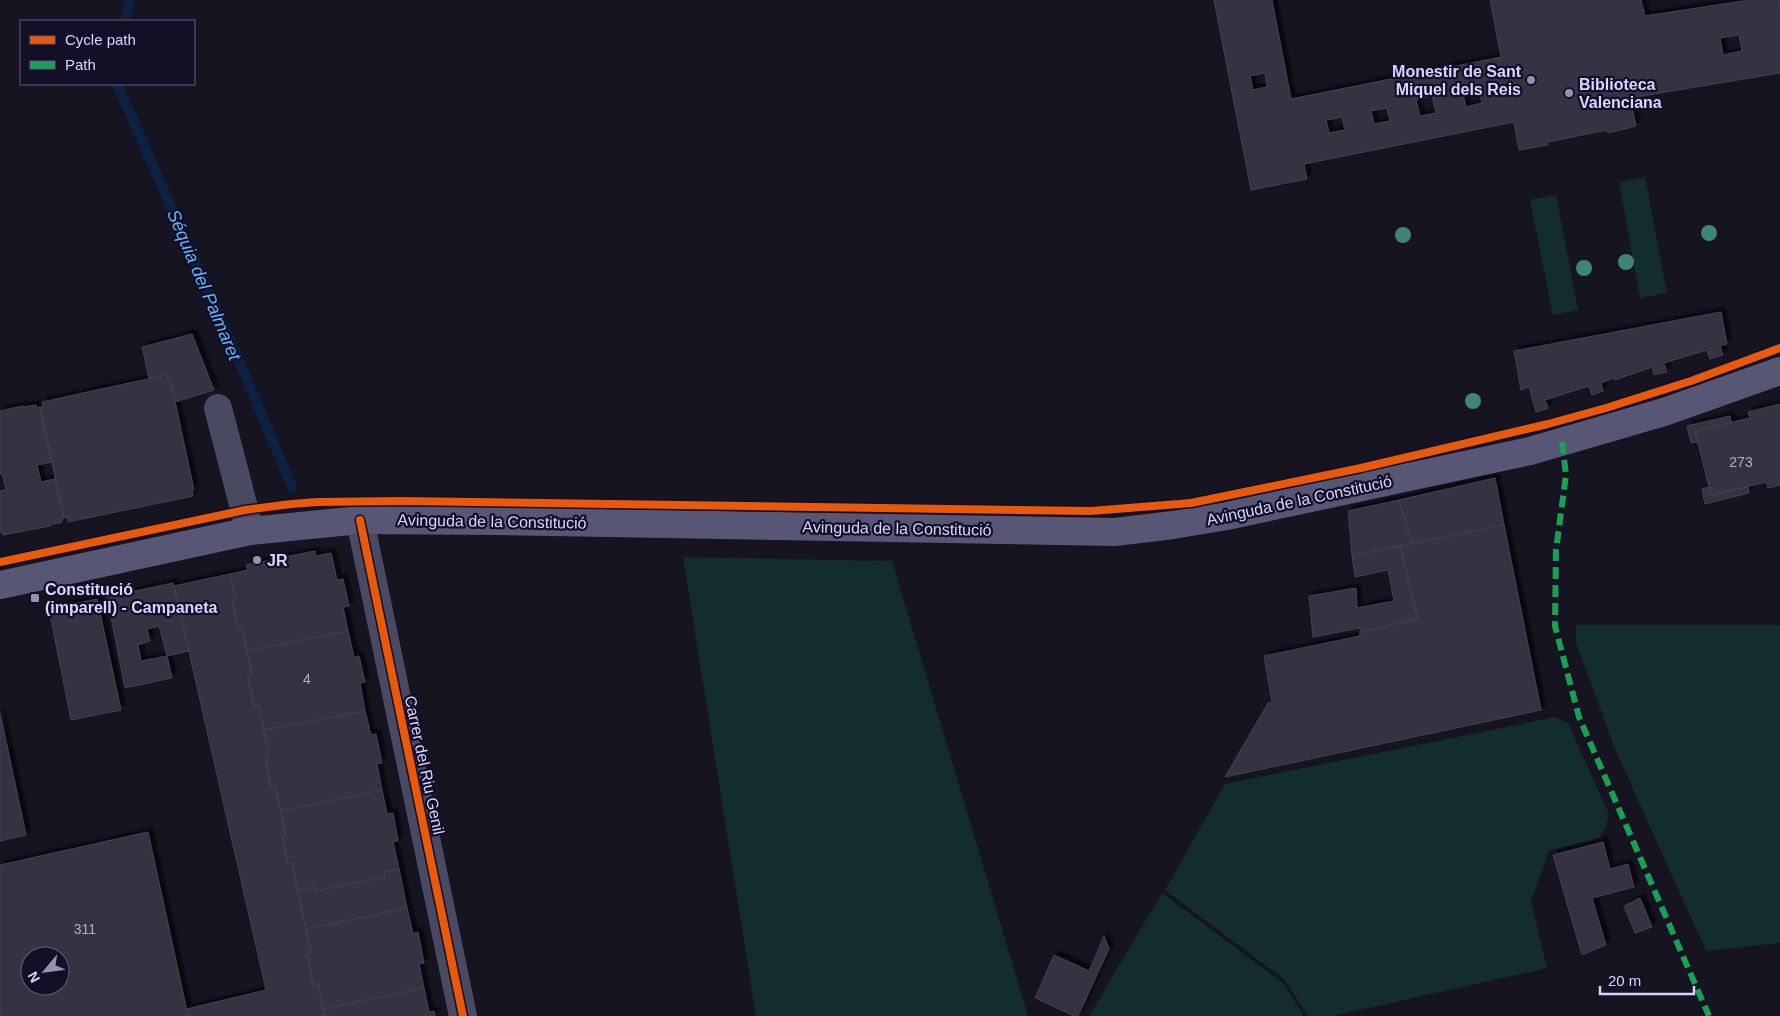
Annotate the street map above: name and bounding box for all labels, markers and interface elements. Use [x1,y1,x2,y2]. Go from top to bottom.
legend [20,20,195,85]
text: Cycle path [65,31,136,48]
text: Path [65,56,96,73]
place label: Monestir de Sant Miquel dels Reis [1392,63,1522,98]
marker: Monestir de Sant Miquel dels Reis [1525,74,1537,86]
place label: Biblioteca Valenciana [1579,76,1662,111]
marker: Biblioteca Valenciana [1563,87,1575,99]
water label: Séquia del Palmaret [163,206,245,364]
house number: 273 [1729,454,1753,470]
street label: Avinguda de la Constitució [1205,472,1393,528]
street label: Avinguda de la Constitució [397,511,587,532]
street label: Avinguda de la Constitució [802,518,992,539]
place label: JR [267,552,288,569]
marker: JR [251,554,263,566]
place label: Constitució (imparell) - Campaneta [45,581,218,616]
marker: Constitució (imparell) - Campaneta [29,592,41,604]
house number: 4 [303,671,311,687]
street label: Carrer del Riu Genil [401,694,448,836]
house number: 311 [74,921,96,937]
north arrow [20,946,70,996]
scale bar [1600,964,1694,996]
text: N [24,969,43,986]
text: 20 m [1608,972,1641,989]

